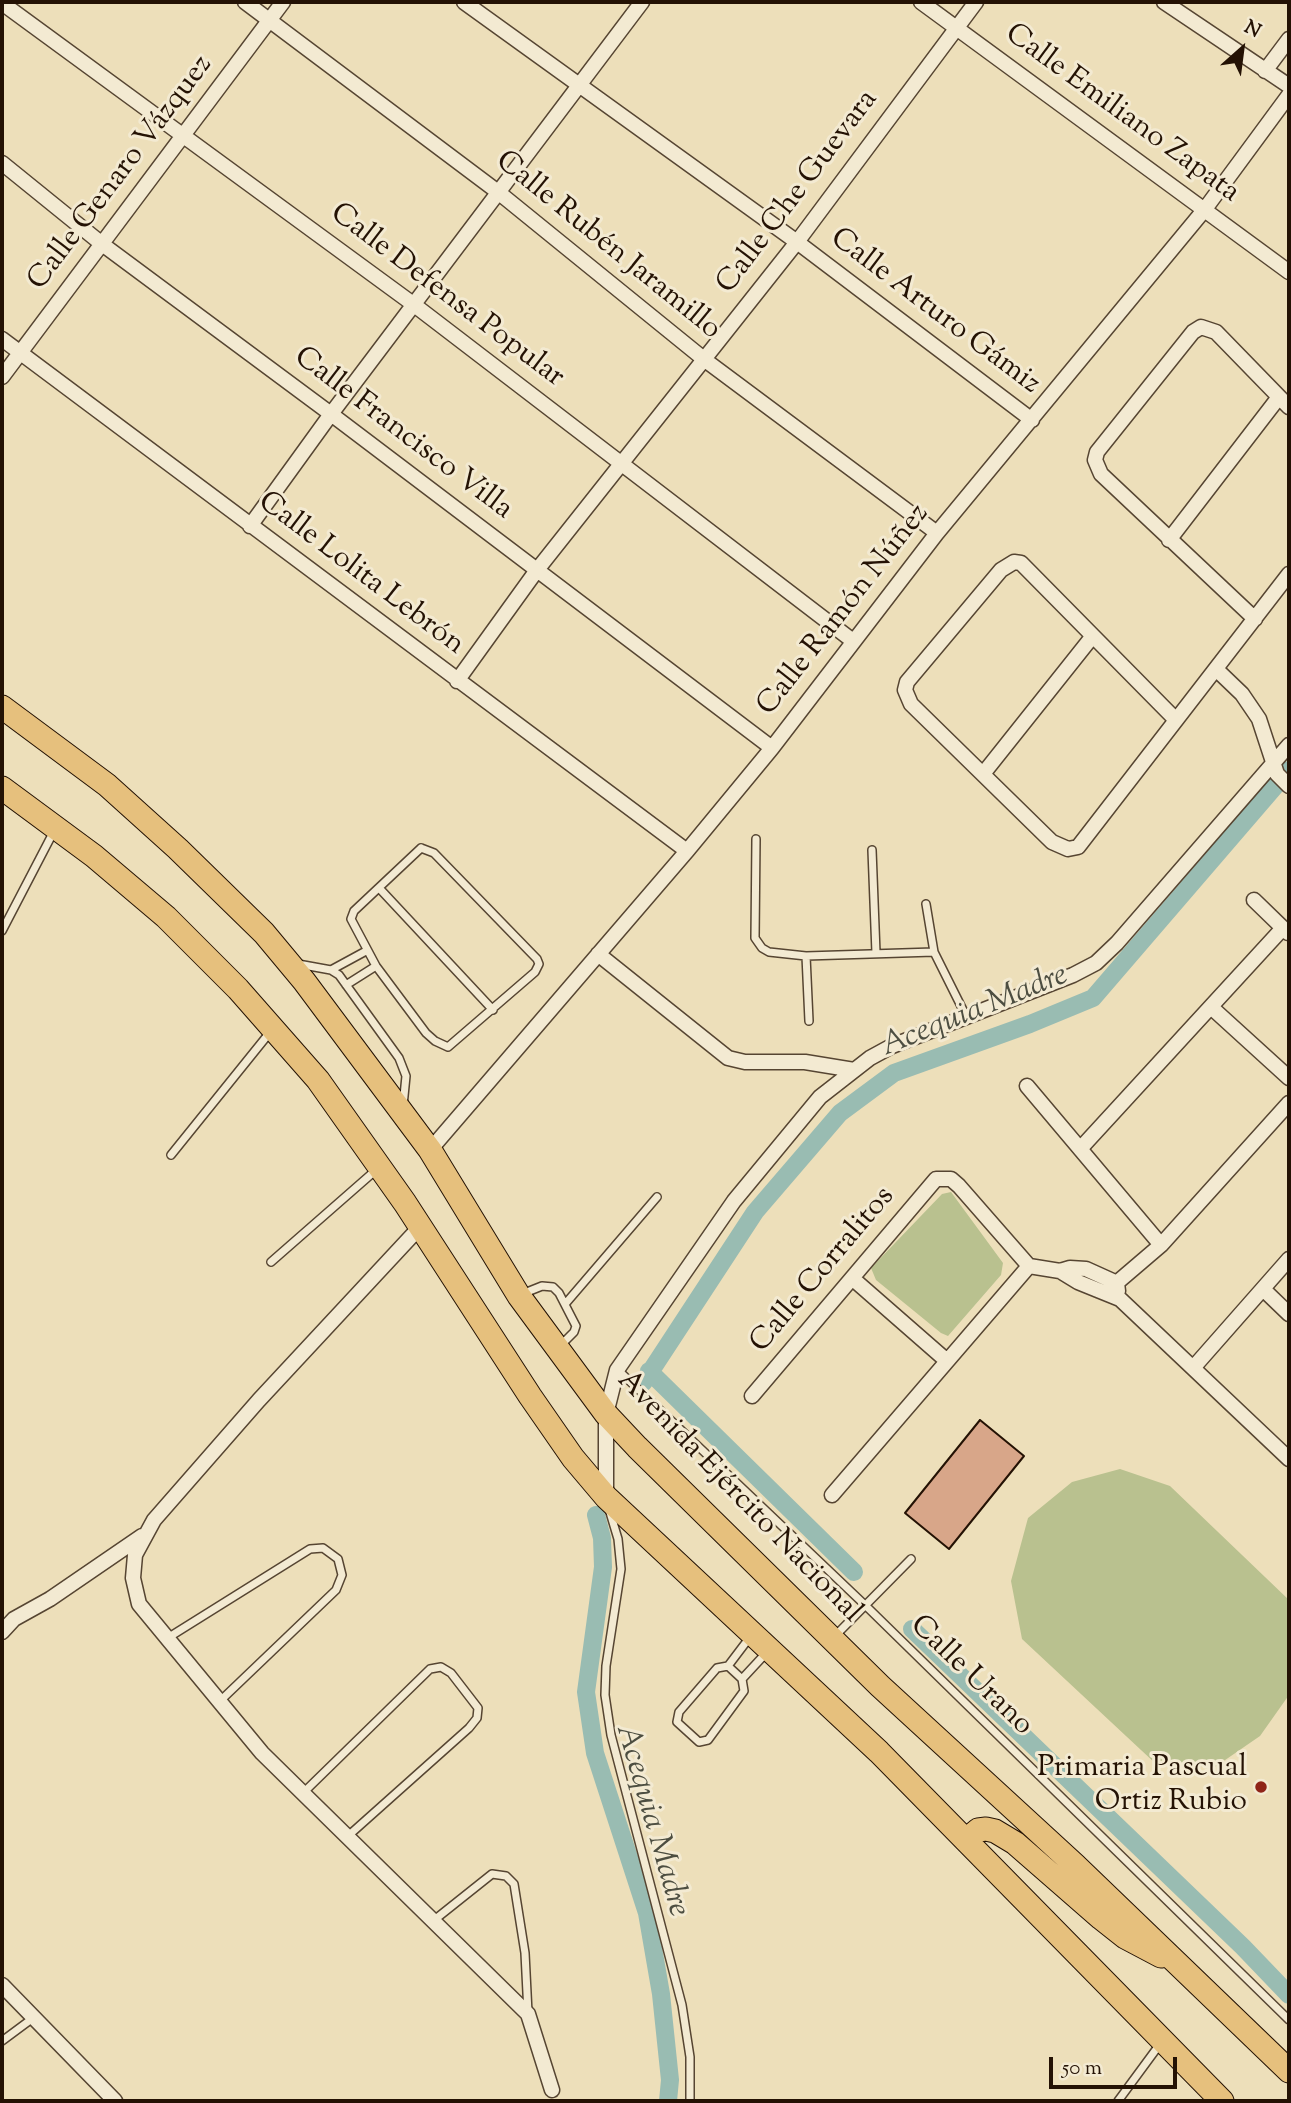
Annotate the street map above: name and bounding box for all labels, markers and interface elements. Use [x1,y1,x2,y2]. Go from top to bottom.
north arrow [1207,14,1277,84]
text: N [1239,15,1265,45]
street label: Calle Emiliano Zapata [997,18,1245,212]
street label: Calle Genaro Vázquez [22,49,222,299]
street label: Calle Che Guevara [711,84,887,302]
street label: Calle Rubén Jaramillo [487,145,727,349]
street label: Calle Defensa Popular [322,197,570,397]
street label: Calle Arturo Gámiz [822,222,1046,404]
street label: Calle Francisco Villa [285,341,519,529]
street label: Calle Lolita Lebrón [250,486,470,664]
street label: Calle Ramón Núñez [751,498,939,724]
water label: Acequia Madre [876,958,1074,1068]
street label: Calle Corralitos [744,1181,904,1361]
street label: Avenida Ejército Nacional [608,1364,868,1632]
street label: Calle Urano [901,1609,1039,1745]
water label: Acequia Madre [604,1720,696,1922]
place label: Primaria Pascual Ortiz Rubio [1037,1752,1247,1822]
marker: Primaria Pascual Ortiz Rubio [1253,1779,1269,1795]
scale bar [1053,2044,1181,2088]
text: 50 m [1062,2054,1102,2084]

